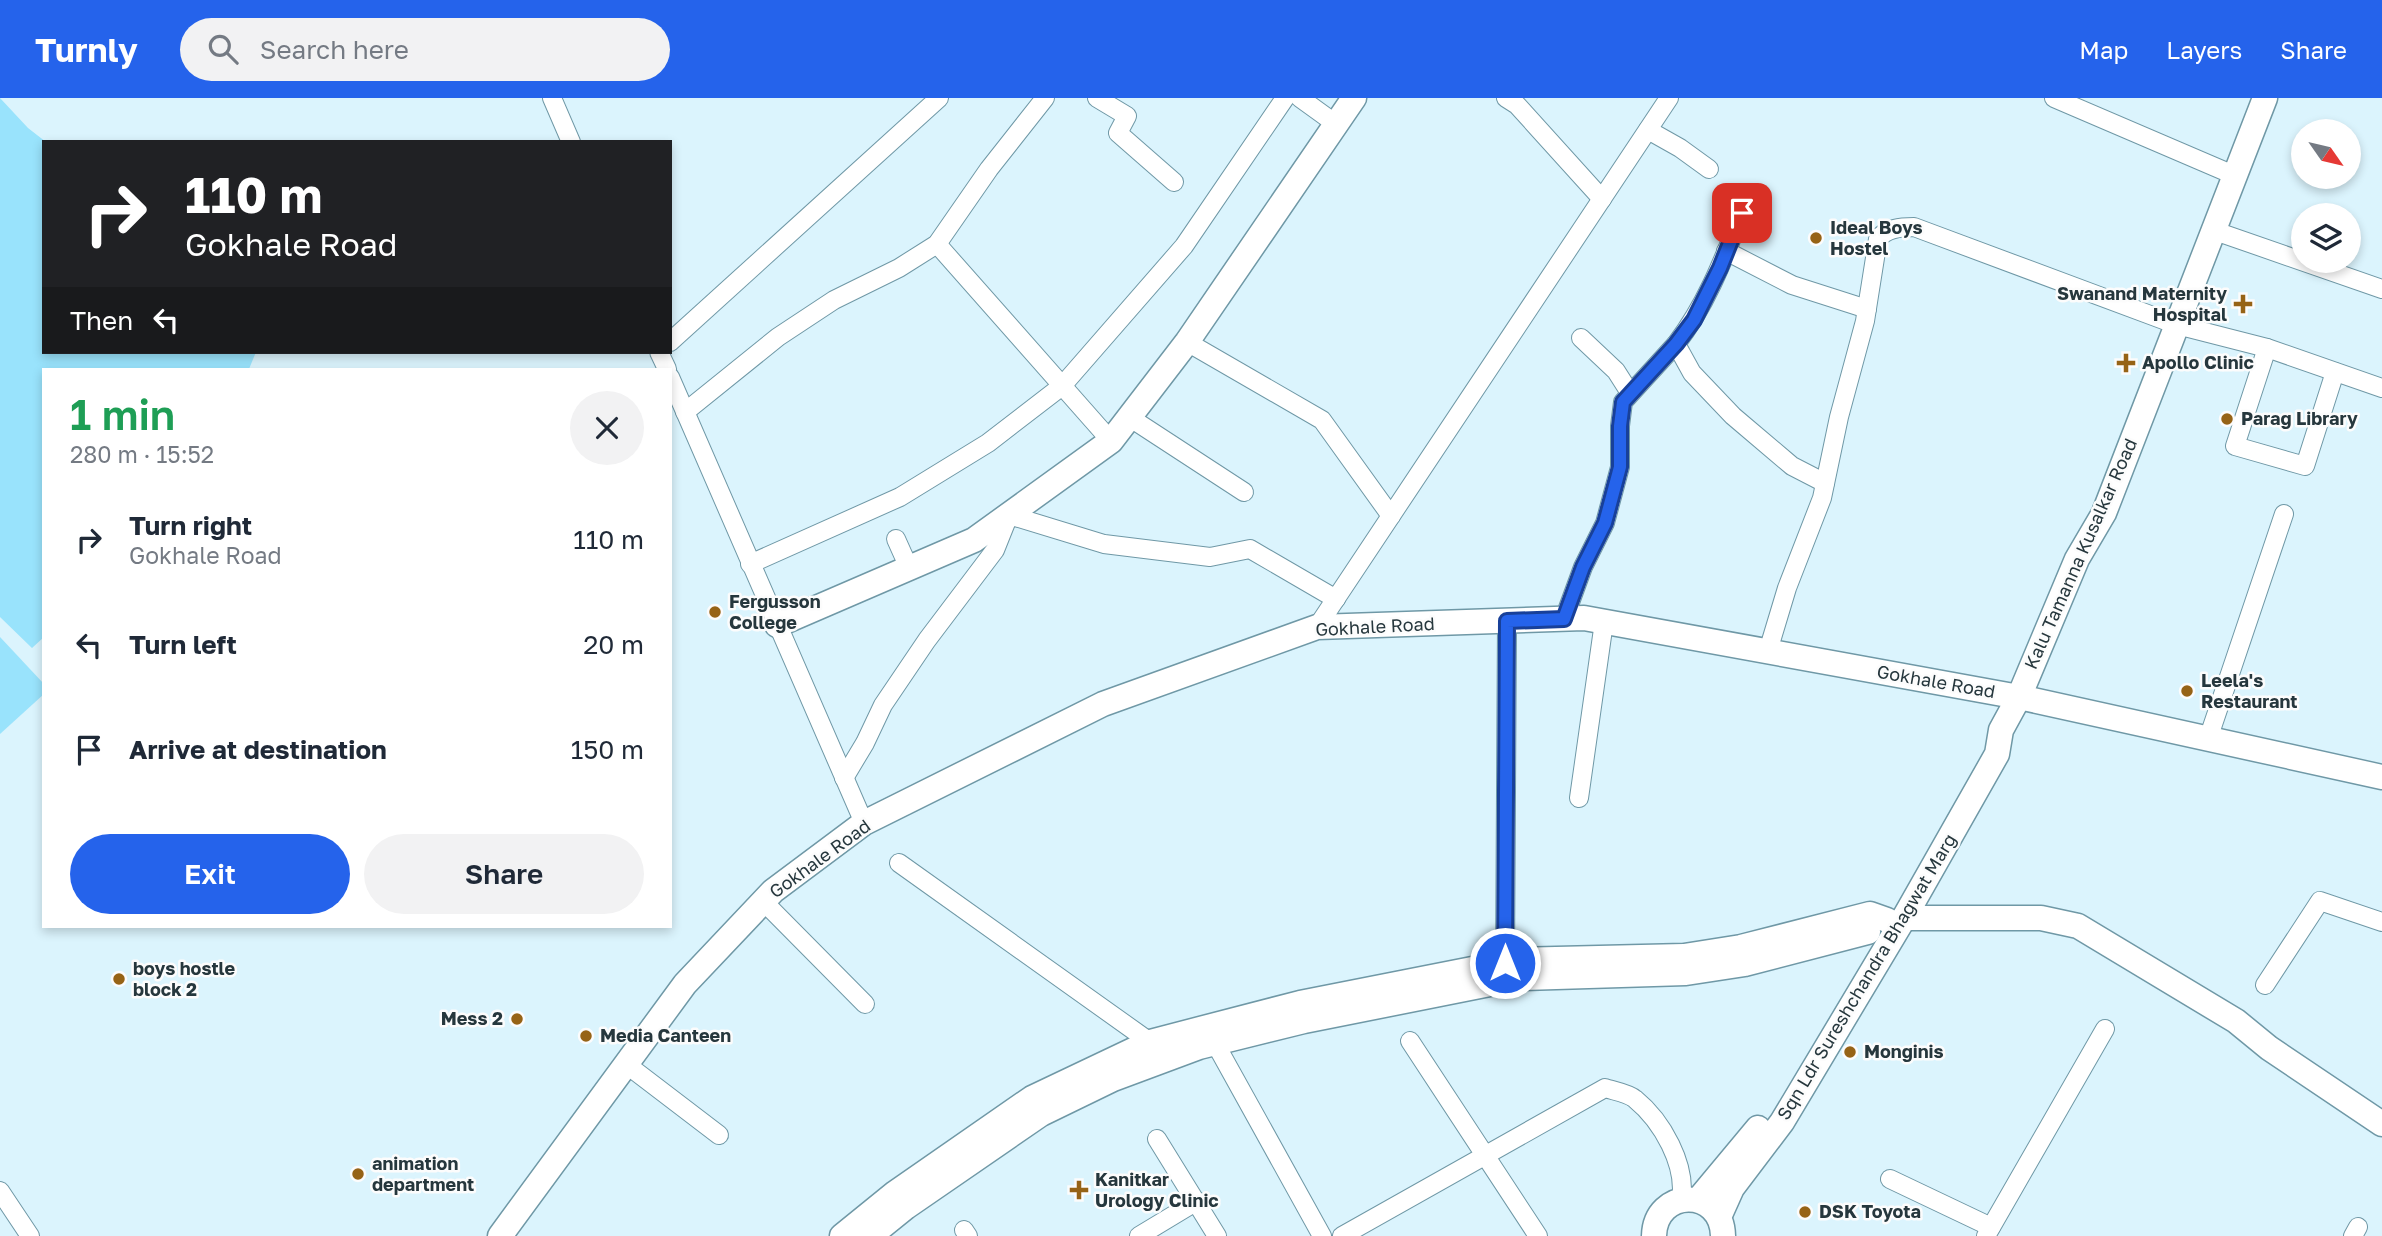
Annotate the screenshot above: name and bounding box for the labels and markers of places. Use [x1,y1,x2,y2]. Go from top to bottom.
pin [1712,183,1772,243]
place label: Ideal Boys Hostel [1830,216,1923,259]
marker: Ideal Boys Hostel [1808,230,1824,246]
place label: Swanand Maternity Hospital [2057,282,2227,325]
marker: Swanand Maternity Hospital [2233,294,2253,314]
place label: Apollo Clinic [2142,351,2254,373]
marker: Apollo Clinic [2116,353,2136,373]
place label: Parag Library [2241,407,2358,429]
marker: Parag Library [2219,411,2235,427]
place label: Fergusson College [729,590,821,633]
marker: Fergusson College [707,604,723,620]
place label: Leela's Restaurant [2201,669,2297,712]
marker: Leela's Restaurant [2179,683,2195,699]
place label: boys hostle block 2 [133,957,236,1000]
marker: boys hostle block 2 [111,971,127,987]
place label: Mess 2 [441,1007,503,1029]
marker: Mess 2 [509,1011,525,1027]
place label: Media Canteen [600,1024,731,1046]
marker: Media Canteen [578,1028,594,1044]
place label: Monginis [1864,1040,1944,1062]
marker: Monginis [1842,1044,1858,1060]
place label: animation department [372,1152,474,1195]
marker: animation department [350,1166,366,1182]
place label: Kanitkar Urology Clinic [1095,1168,1219,1211]
marker: Kanitkar Urology Clinic [1069,1180,1089,1200]
place label: DSK Toyota [1819,1200,1921,1222]
marker: DSK Toyota [1797,1204,1813,1220]

